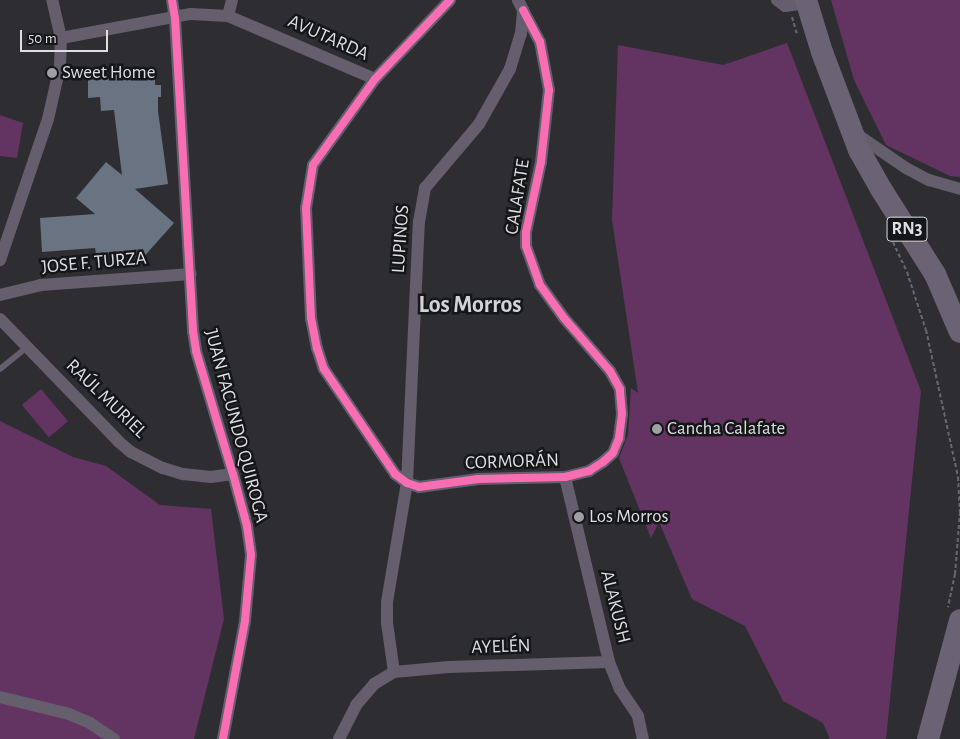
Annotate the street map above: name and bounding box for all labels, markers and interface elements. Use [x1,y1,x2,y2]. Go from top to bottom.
street label: AVUTARDA [284,10,372,66]
scale bar [22,20,110,52]
text: 50 m [28,31,57,46]
place label: Sweet Home [62,62,156,84]
marker: Sweet Home [46,67,58,79]
street label: CALAFATE [501,158,535,236]
street label: LUPINOS [387,204,415,274]
road number: RN3 [886,213,928,244]
street label: JOSE F. TURZA [40,247,148,279]
district label: Los Morros [418,292,522,320]
street label: JUAN FACUNDO QUIROGA [199,327,273,525]
street label: RAÚL MURIEL [61,355,151,443]
place label: Cancha Calafate [667,418,785,440]
marker: Cancha Calafate [651,423,663,435]
street label: CORMORÁN [465,449,559,475]
place label: Los Morros [589,506,668,528]
marker: Los Morros [573,511,585,523]
street label: ALAKUSH [595,568,635,646]
street label: AYELÉN [471,635,531,659]

